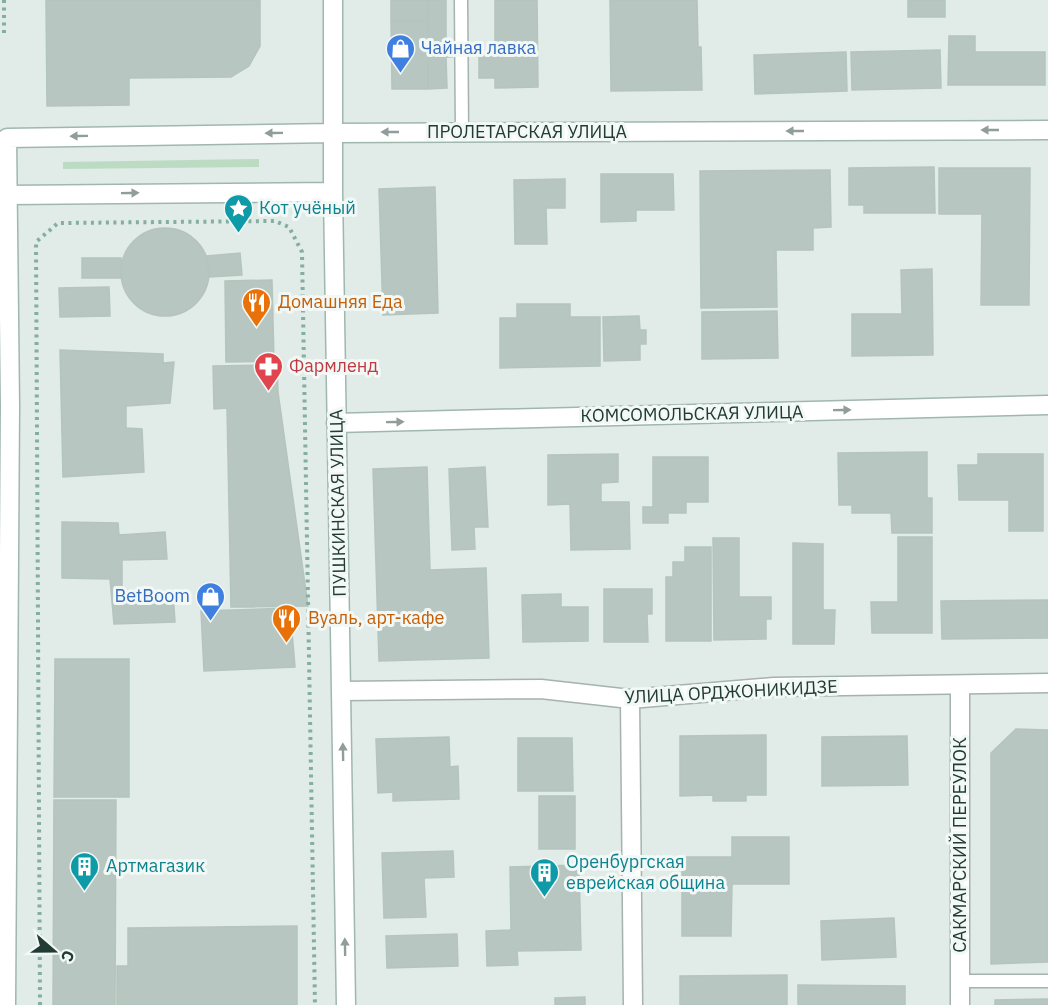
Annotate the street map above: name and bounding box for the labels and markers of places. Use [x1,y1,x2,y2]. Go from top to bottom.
shop icon: Чайная лавка [384,32,416,74]
place label: Чайная лавка [421,36,536,59]
place icon: Кот учёный [222,192,254,234]
place label: Кот учёный [259,196,356,219]
restaurant icon: Домашняя Еда [241,286,273,328]
place label: Домашняя Еда [278,290,403,313]
pharmacy icon: Фармленд [252,350,284,392]
place label: Фармленд [289,354,378,377]
shop icon: BetBoom [195,580,227,622]
place label: BetBoom [114,584,190,607]
restaurant icon: Вуаль, арт-кафе [271,602,303,644]
place label: Вуаль, арт-кафе [308,606,445,629]
building icon: Артмагазик [69,850,101,892]
place label: Оренбургская еврейская община [566,850,725,894]
place label: Артмагазик [106,854,205,877]
building icon: Оренбургская еврейская община [529,856,561,898]

